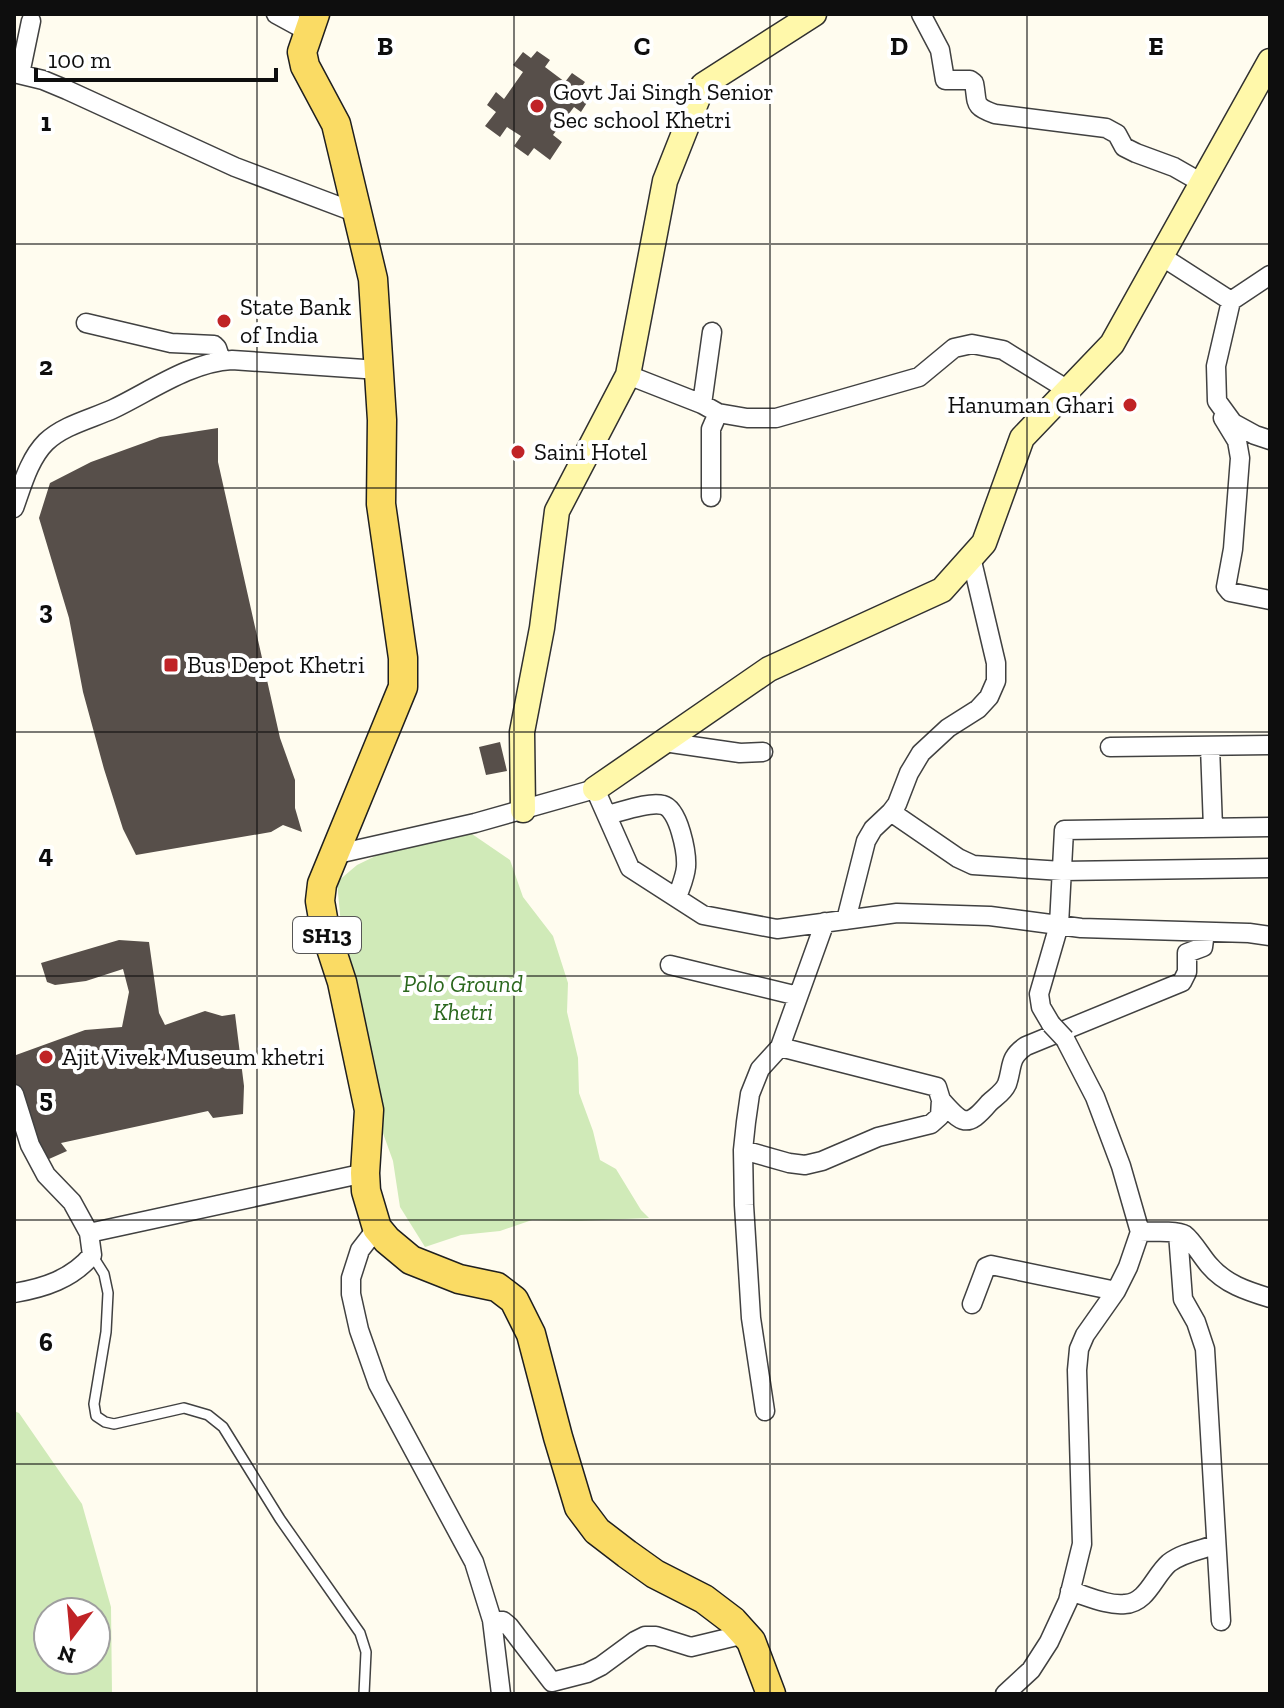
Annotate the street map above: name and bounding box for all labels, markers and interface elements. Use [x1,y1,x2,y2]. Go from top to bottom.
text: B [377,30,393,62]
text: C [634,30,650,62]
text: D [890,30,908,62]
text: E [1148,30,1164,62]
scale bar [36,32,276,82]
text: 100 m [48,45,111,74]
place label: Govt Jai Singh Senior Sec school Khetri [553,77,774,134]
marker: Govt Jai Singh Senior Sec school Khetri [528,97,546,115]
text: 1 [41,106,52,138]
place label: State Bank of India [240,292,352,349]
marker: State Bank of India [215,312,233,330]
text: 2 [39,350,53,382]
place label: Hanuman Ghari [947,390,1114,419]
marker: Hanuman Ghari [1121,396,1139,414]
place label: Saini Hotel [534,437,647,466]
marker: Saini Hotel [509,443,527,461]
text: 3 [39,594,53,626]
place label: Bus Depot Khetri [187,650,365,679]
marker: Bus Depot Khetri [162,656,180,674]
text: 4 [39,838,54,870]
road number: SH13 [293,917,361,953]
park label: Polo Ground Khetri [403,969,523,1026]
place label: Ajit Vivek Museum khetri [62,1042,325,1071]
marker: Ajit Vivek Museum khetri [37,1048,55,1066]
text: 5 [39,1082,53,1114]
text: 6 [39,1326,53,1358]
north arrow [32,1596,112,1676]
text: N [55,1639,78,1670]

